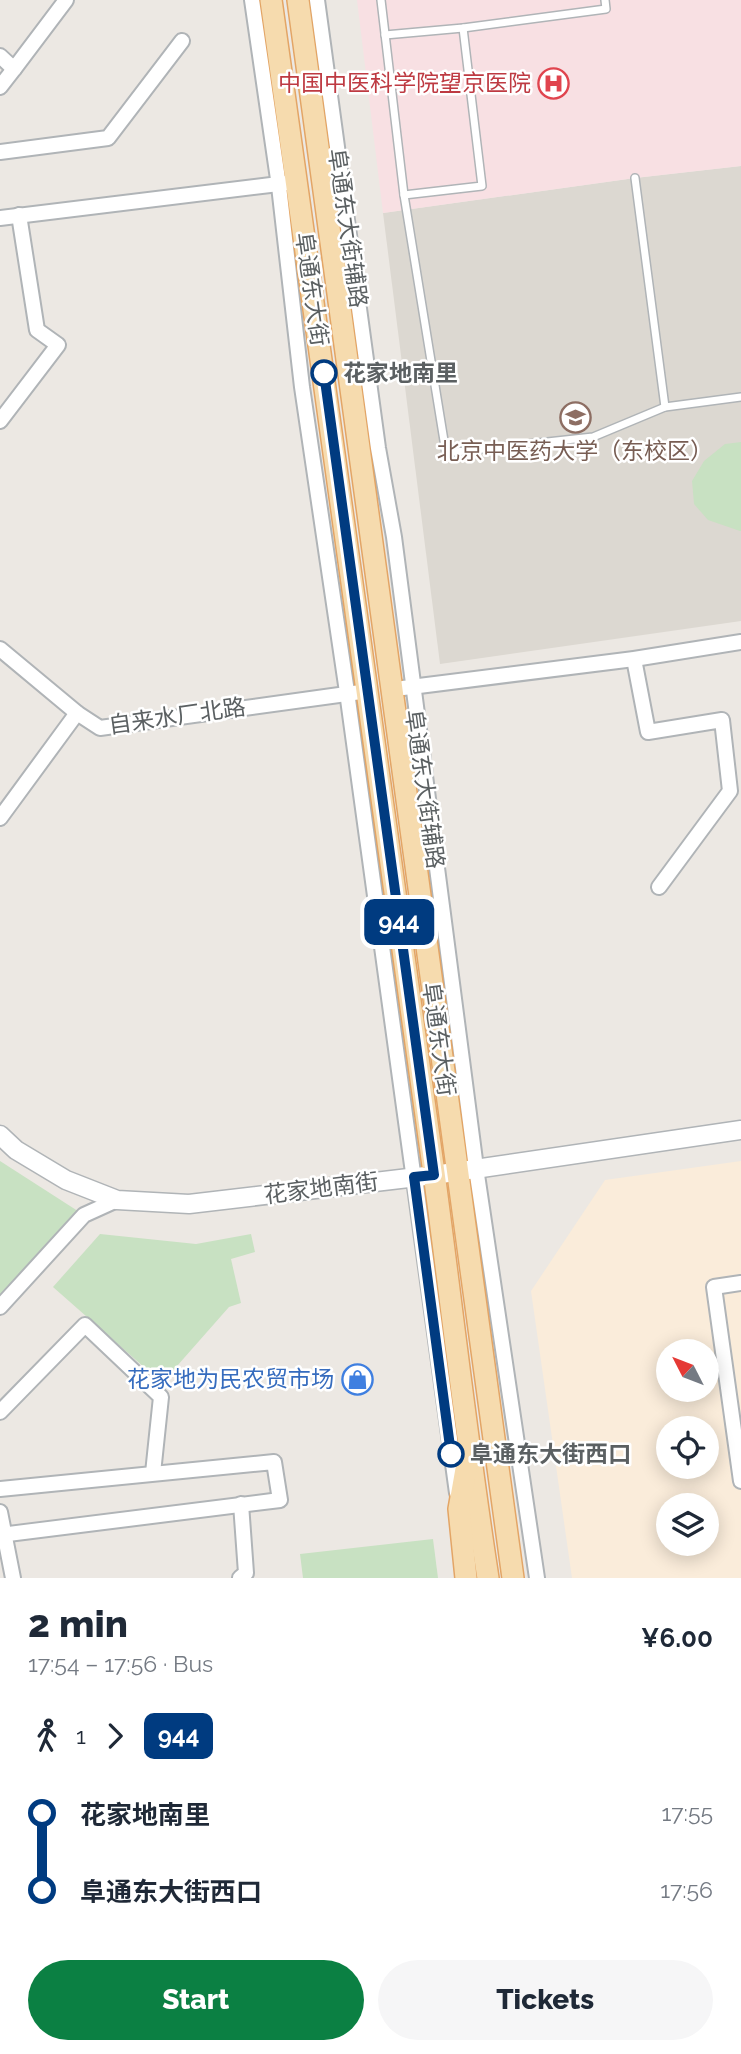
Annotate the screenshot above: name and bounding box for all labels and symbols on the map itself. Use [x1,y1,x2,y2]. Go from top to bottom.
hospital icon: 中国中医科学院望京医院 [537,66,571,100]
place label: 中国中医科学院望京医院 [278,69,531,96]
street label: 阜通东大街辅路 [324,146,373,310]
street label: 阜通东大街 [291,230,334,348]
place label: 花家地南里 [343,359,458,386]
marker: 花家地南里 [311,360,337,386]
school or university icon: 北京中医药大学（东校区） [558,400,592,434]
place label: 北京中医药大学（东校区） [437,437,713,464]
street label: 自来水厂北路 [107,693,247,738]
street label: 阜通东大街辅路 [401,707,450,871]
line badge: 944 [359,899,439,945]
street label: 阜通东大街 [418,980,461,1098]
street label: 花家地南街 [262,1167,380,1208]
north arrow [656,1339,719,1402]
shop icon: 花家地为民农贸市场 [340,1362,374,1396]
place label: 花家地为民农贸市场 [127,1365,334,1392]
place label: 阜通东大街西口 [470,1440,631,1467]
marker: 阜通东大街西口 [438,1441,464,1467]

